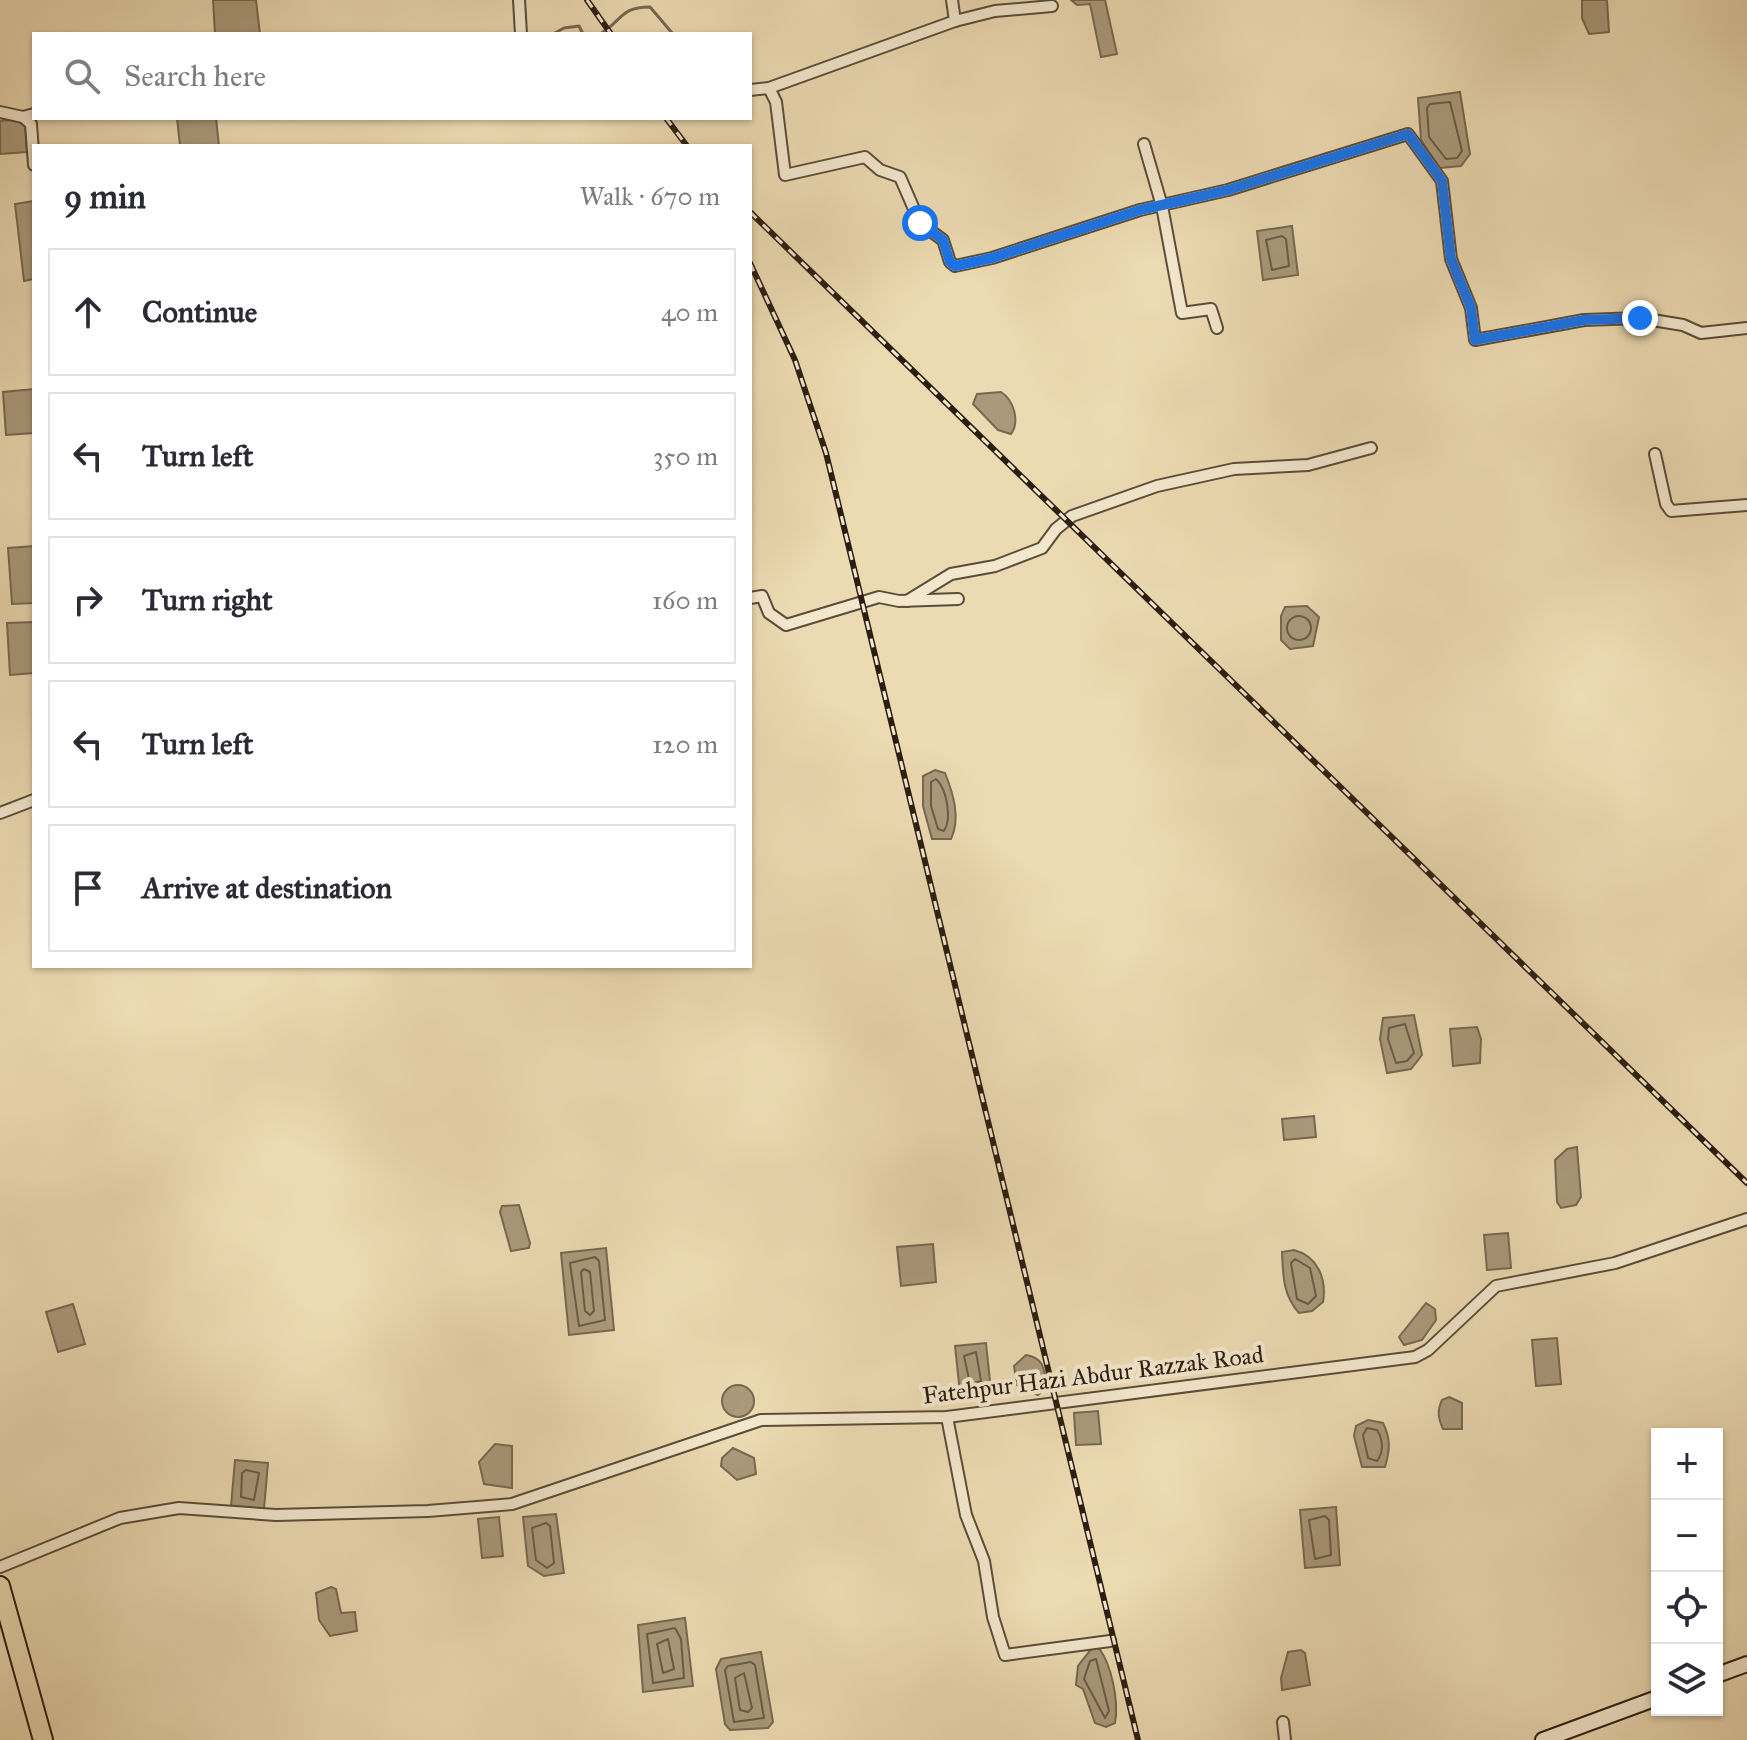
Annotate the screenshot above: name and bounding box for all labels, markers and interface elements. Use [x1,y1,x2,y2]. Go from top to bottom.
search box [32,32,752,120]
icon: search [60,54,104,98]
text: Search here [124,58,266,94]
text: 9 min [64,176,146,217]
text: Walk · 670 m [580,180,720,212]
route start [902,205,938,241]
icon: ahead [66,290,110,334]
text: Continue [142,294,257,330]
text: 40 m [661,296,718,328]
route end [1622,300,1658,336]
icon: left [66,434,110,478]
text: Turn left [142,438,253,474]
text: 350 m [653,440,718,472]
icon: right [66,578,110,622]
text: Turn right [142,582,273,618]
text: 160 m [652,584,718,616]
icon: left [66,722,110,766]
text: Turn left [142,726,253,762]
text: 120 m [652,728,718,760]
icon: arrive [66,866,110,910]
text: Arrive at destination [142,870,392,906]
street label: Fatehpur Hazi Abdur Razzak Road [921,1339,1265,1411]
map controls [1651,1428,1723,1716]
button: + [1651,1428,1723,1500]
button: − [1651,1500,1723,1572]
button: locate [1651,1572,1723,1644]
button: layers [1651,1644,1723,1716]

